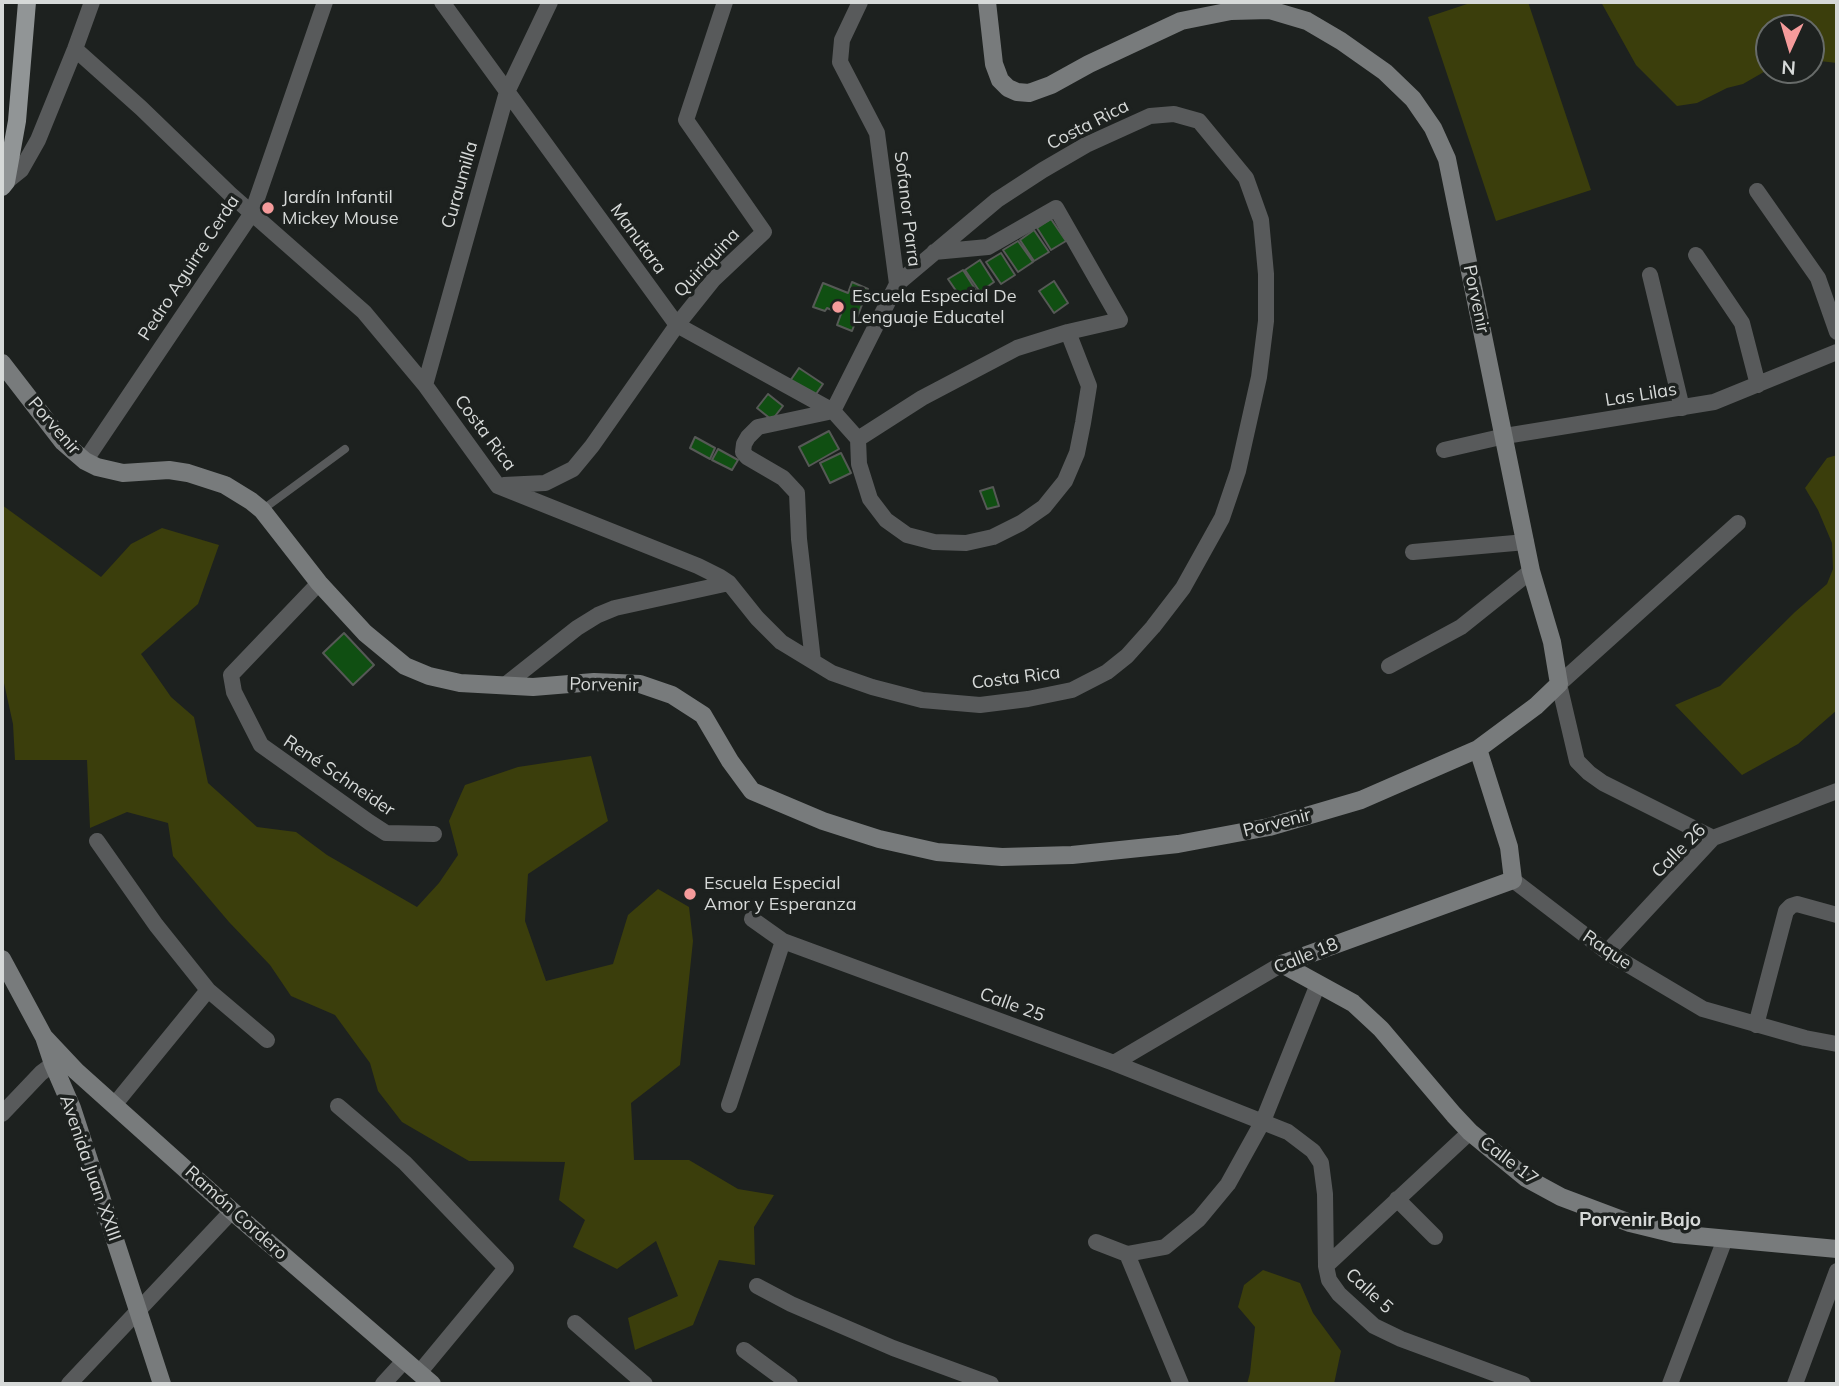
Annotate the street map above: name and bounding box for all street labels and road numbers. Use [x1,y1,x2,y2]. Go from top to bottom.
street label: Costa Rica [1043,95,1133,155]
street label: Curaumilla [437,139,483,231]
street label: Sofanor Parra [889,150,925,268]
street label: Pedro Aguirre Cerda [134,191,244,345]
street label: Manutara [605,200,671,278]
street label: Quiriquina [670,224,744,302]
street label: Porvenir [1458,263,1494,335]
street label: Las Lilas [1604,379,1678,411]
street label: Costa Rica [450,391,520,475]
street label: Porvenir [23,393,85,459]
street label: Costa Rica [971,662,1061,694]
street label: Porvenir [569,674,639,696]
street label: René Schneider [279,731,399,821]
street label: Porvenir [1241,804,1313,842]
street label: Calle 26 [1648,820,1710,882]
street label: Raque [1578,926,1636,974]
street label: Calle 18 [1271,933,1341,979]
street label: Calle 25 [977,983,1047,1027]
street label: Avenida Juan XXIII [55,1092,125,1244]
street label: Calle 17 [1476,1132,1542,1190]
street label: Ramón Cordero [180,1161,292,1265]
street label: Calle 5 [1341,1264,1397,1318]

